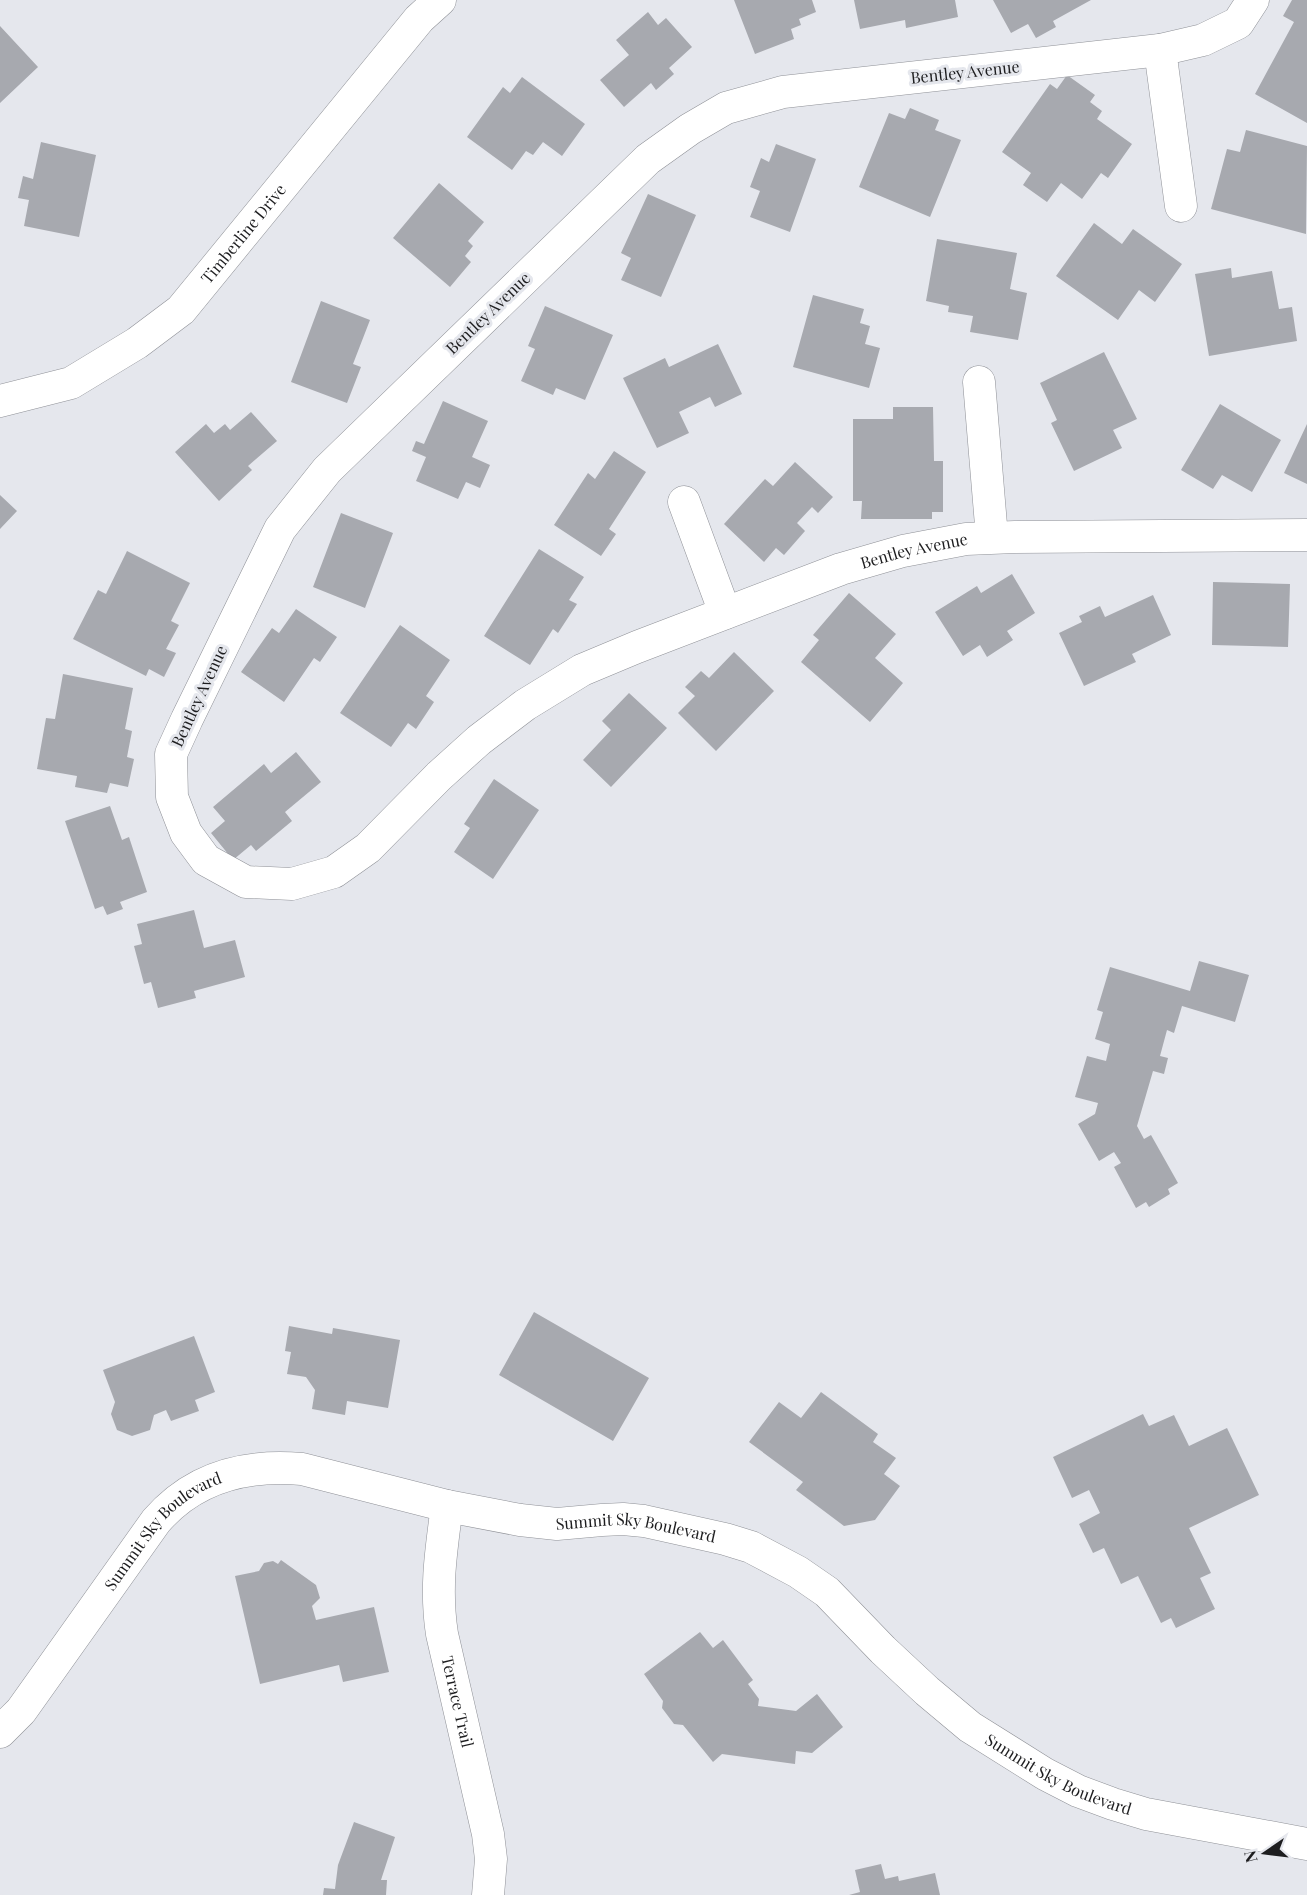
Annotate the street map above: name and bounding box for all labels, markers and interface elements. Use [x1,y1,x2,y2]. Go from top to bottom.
street label: Bentley Avenue [909,55,1021,88]
street label: Timberline Drive [196,179,290,288]
street label: Bentley Avenue [441,267,534,358]
street label: Bentley Avenue [858,528,969,573]
street label: Bentley Avenue [166,642,231,750]
street label: Summit Sky Boulevard [99,1467,224,1594]
street label: Summit Sky Boulevard [555,1508,718,1547]
street label: Terrace Trail [437,1654,479,1750]
street label: Summit Sky Boulevard [982,1728,1134,1819]
north arrow [1235,1823,1295,1883]
text: N [1238,1848,1262,1865]

